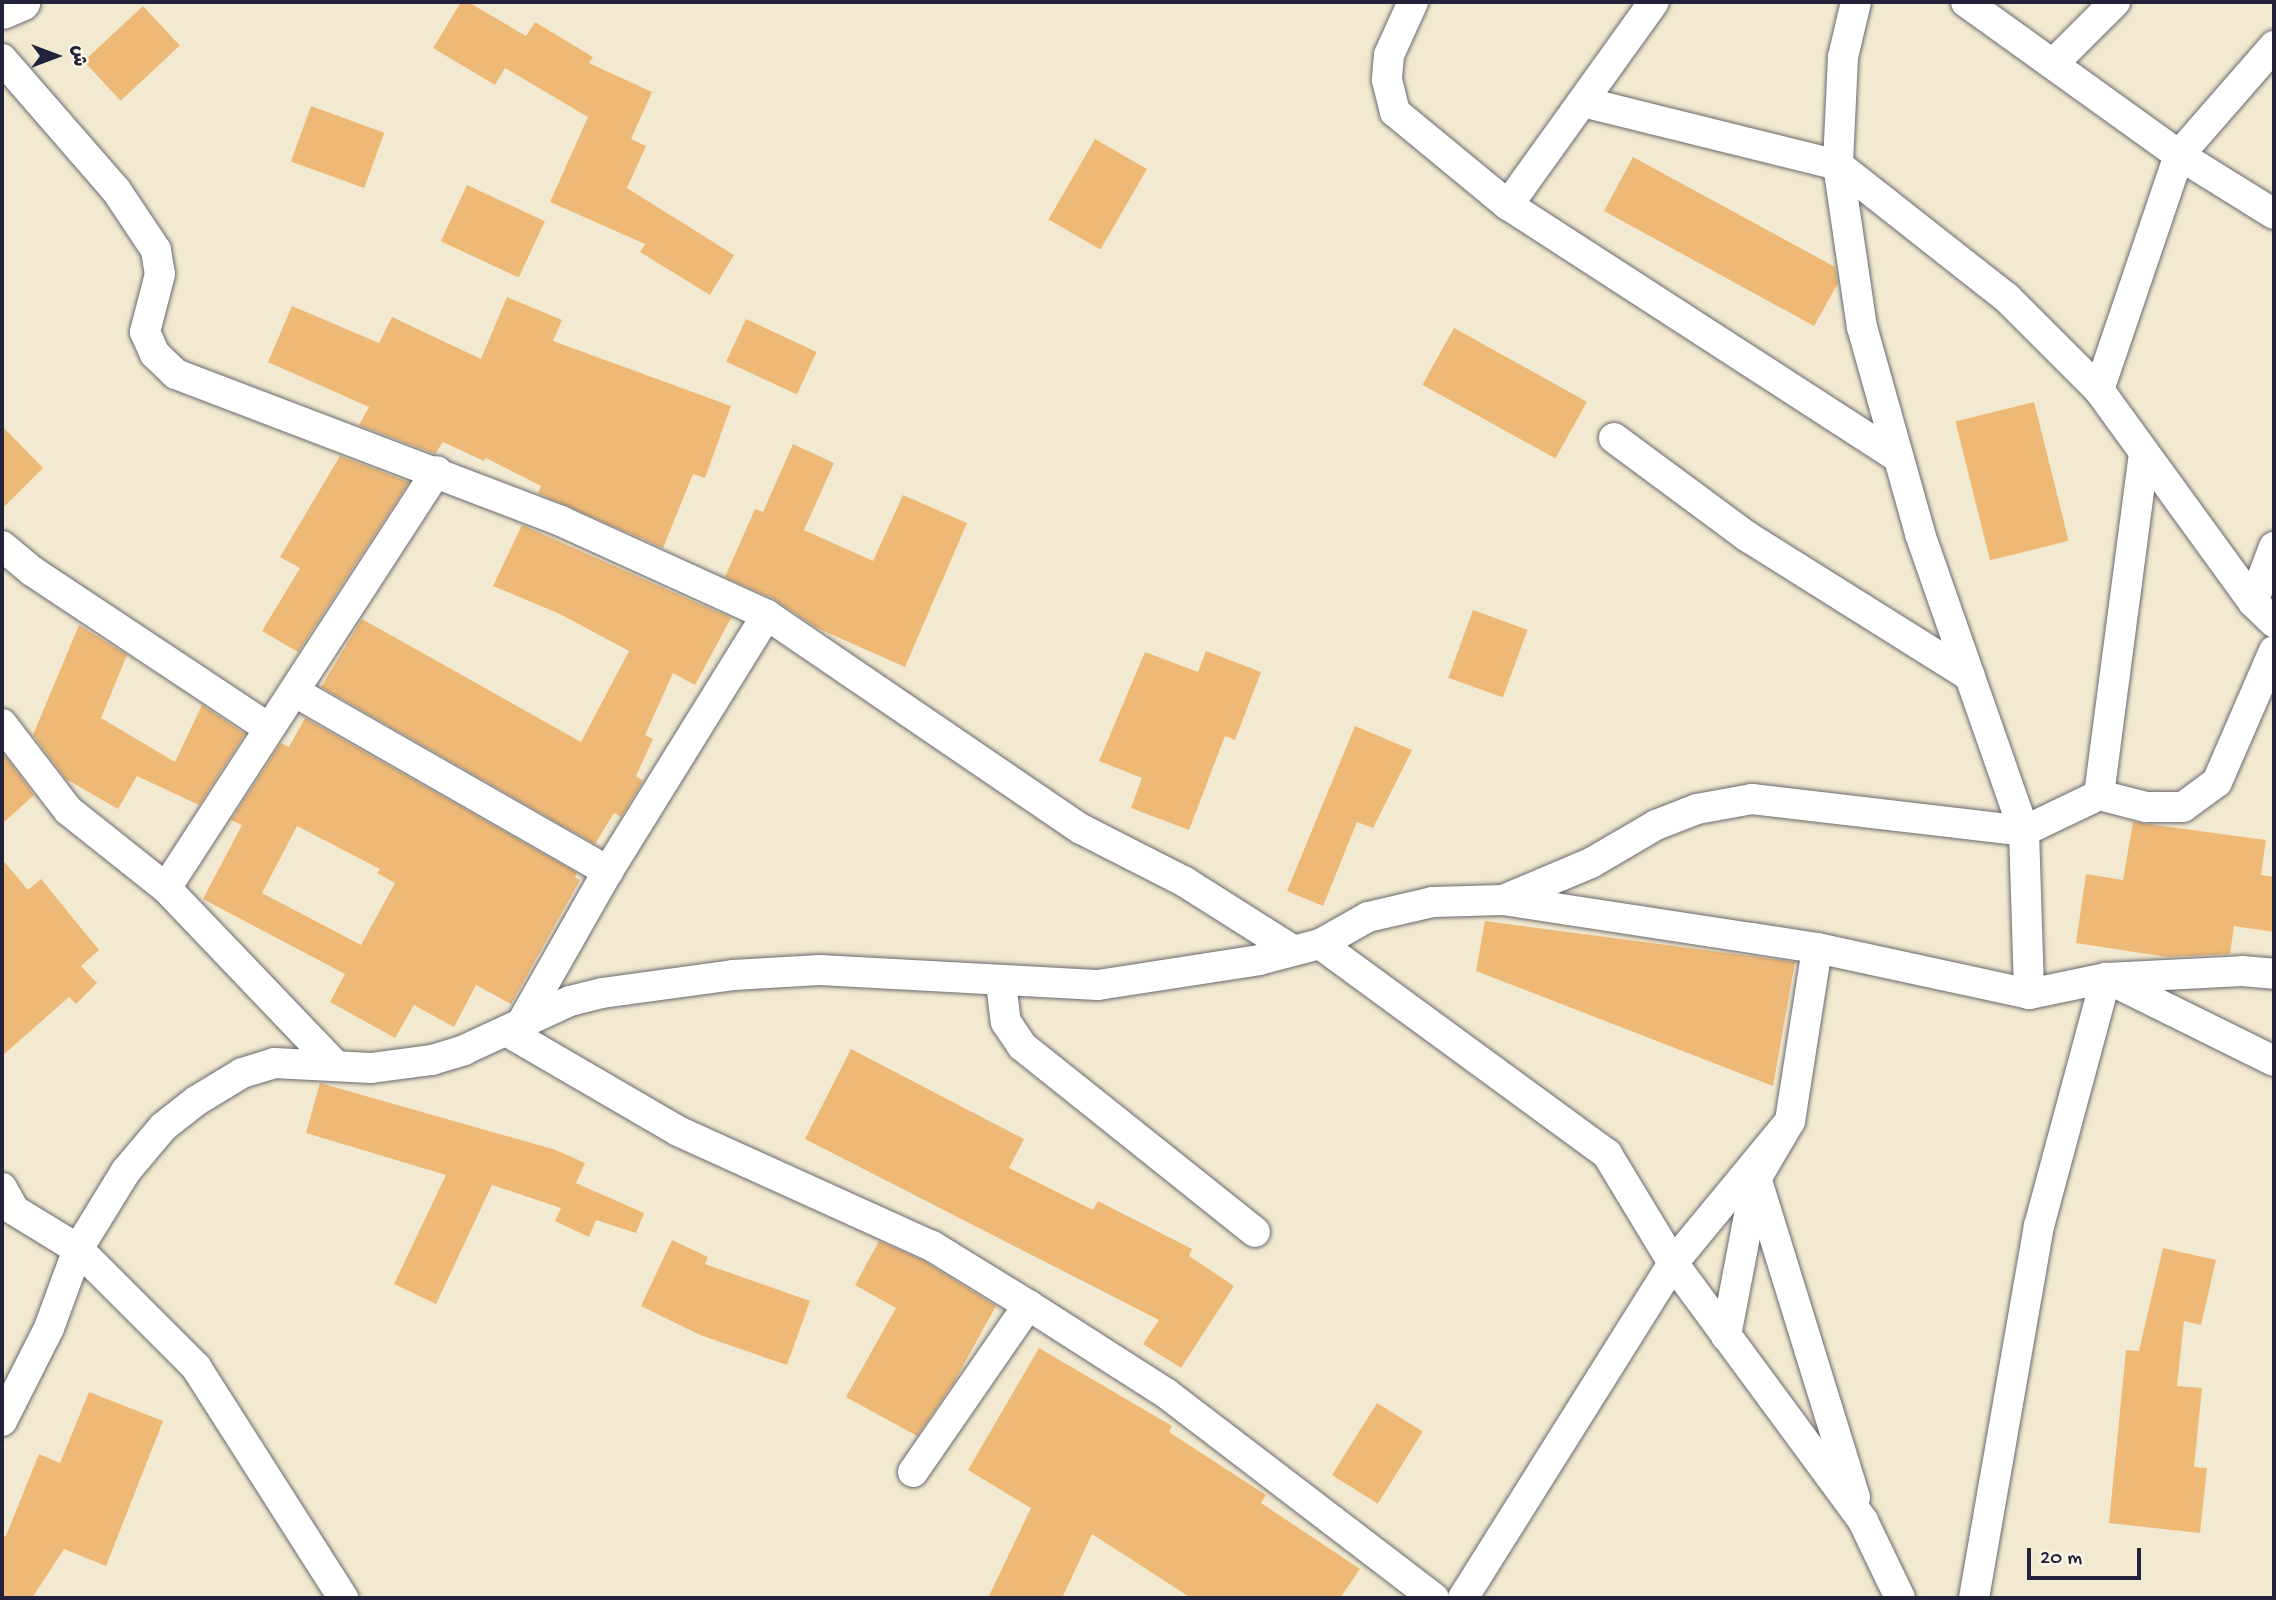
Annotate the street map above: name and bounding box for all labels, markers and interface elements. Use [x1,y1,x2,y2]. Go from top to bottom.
north arrow [21,21,91,91]
text: ش [66,46,89,66]
scale bar [2031,1534,2145,1578]
text: 20 m [2040,1547,2082,1572]

